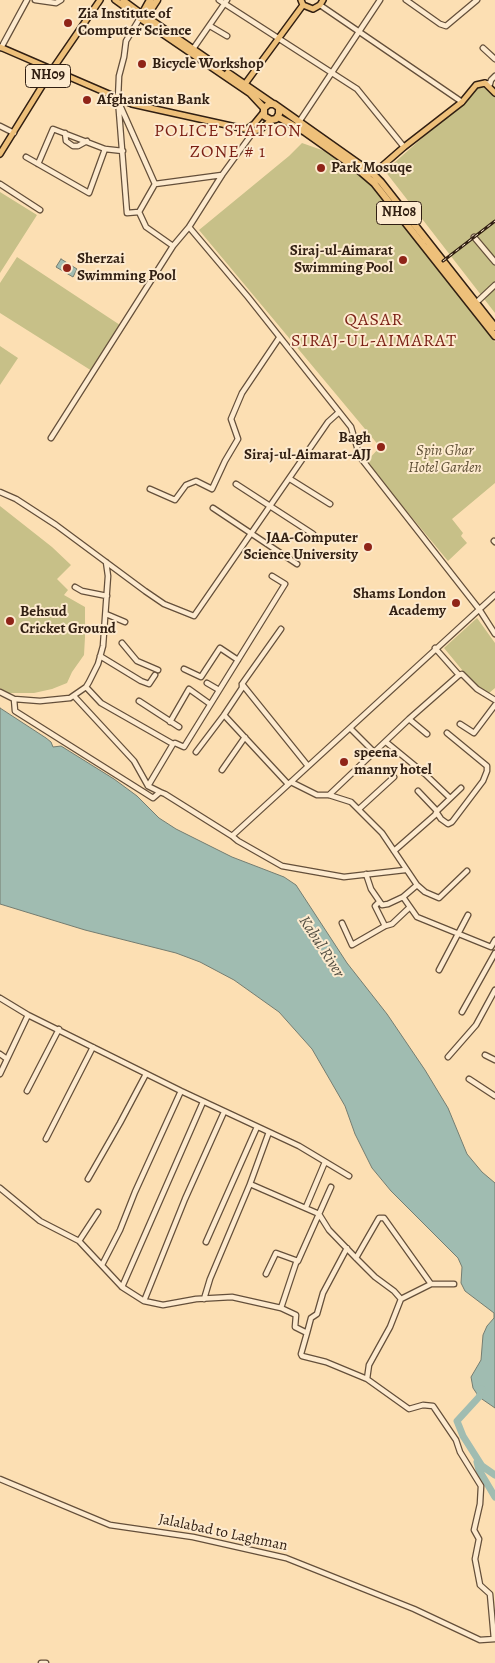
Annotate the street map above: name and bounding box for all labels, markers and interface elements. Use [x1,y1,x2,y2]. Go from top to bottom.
place label: Zia Institute of Computer Science [78,5,191,40]
marker: Zia Institute of Computer Science [62,17,74,29]
place label: Bicycle Workshop [152,55,264,73]
marker: Bicycle Workshop [136,58,148,70]
road number: NH09 [26,64,70,88]
place label: Afghanistan Bank [97,91,209,109]
marker: Afghanistan Bank [81,94,93,106]
district label: POLICE STATION ZONE # 1 [152,121,304,163]
place label: Park Mosuqe [331,159,412,177]
marker: Park Mosuqe [315,162,327,174]
road number: NH08 [376,202,422,224]
place label: Siraj-ul-Aimarat Swimming Pool [290,242,393,277]
place label: Sherzai Swimming Pool [77,250,176,285]
marker: Siraj-ul-Aimarat Swimming Pool [397,254,409,266]
marker: Sherzai Swimming Pool [61,262,73,274]
district label: QASAR SIRAJ-UL-AIMARAT [289,310,459,352]
place label: Bagh Siraj-ul-Aimarat-AJJ [244,429,371,464]
marker: Bagh Siraj-ul-Aimarat-AJJ [375,441,387,453]
park label: Spin Ghar Hotel Garden [408,442,482,477]
place label: JAA-Computer Science University [243,529,358,564]
marker: JAA-Computer Science University [362,541,374,553]
place label: Shams London Academy [353,585,446,620]
marker: Shams London Academy [450,597,462,609]
place label: Behsud Cricket Ground [20,603,116,638]
marker: Behsud Cricket Ground [4,615,16,627]
place label: speena manny hotel [354,744,432,779]
marker: speena manny hotel [338,756,350,768]
water label: Kabul River [294,913,348,981]
street label: Jalalabad to Laghman [157,1511,289,1555]

